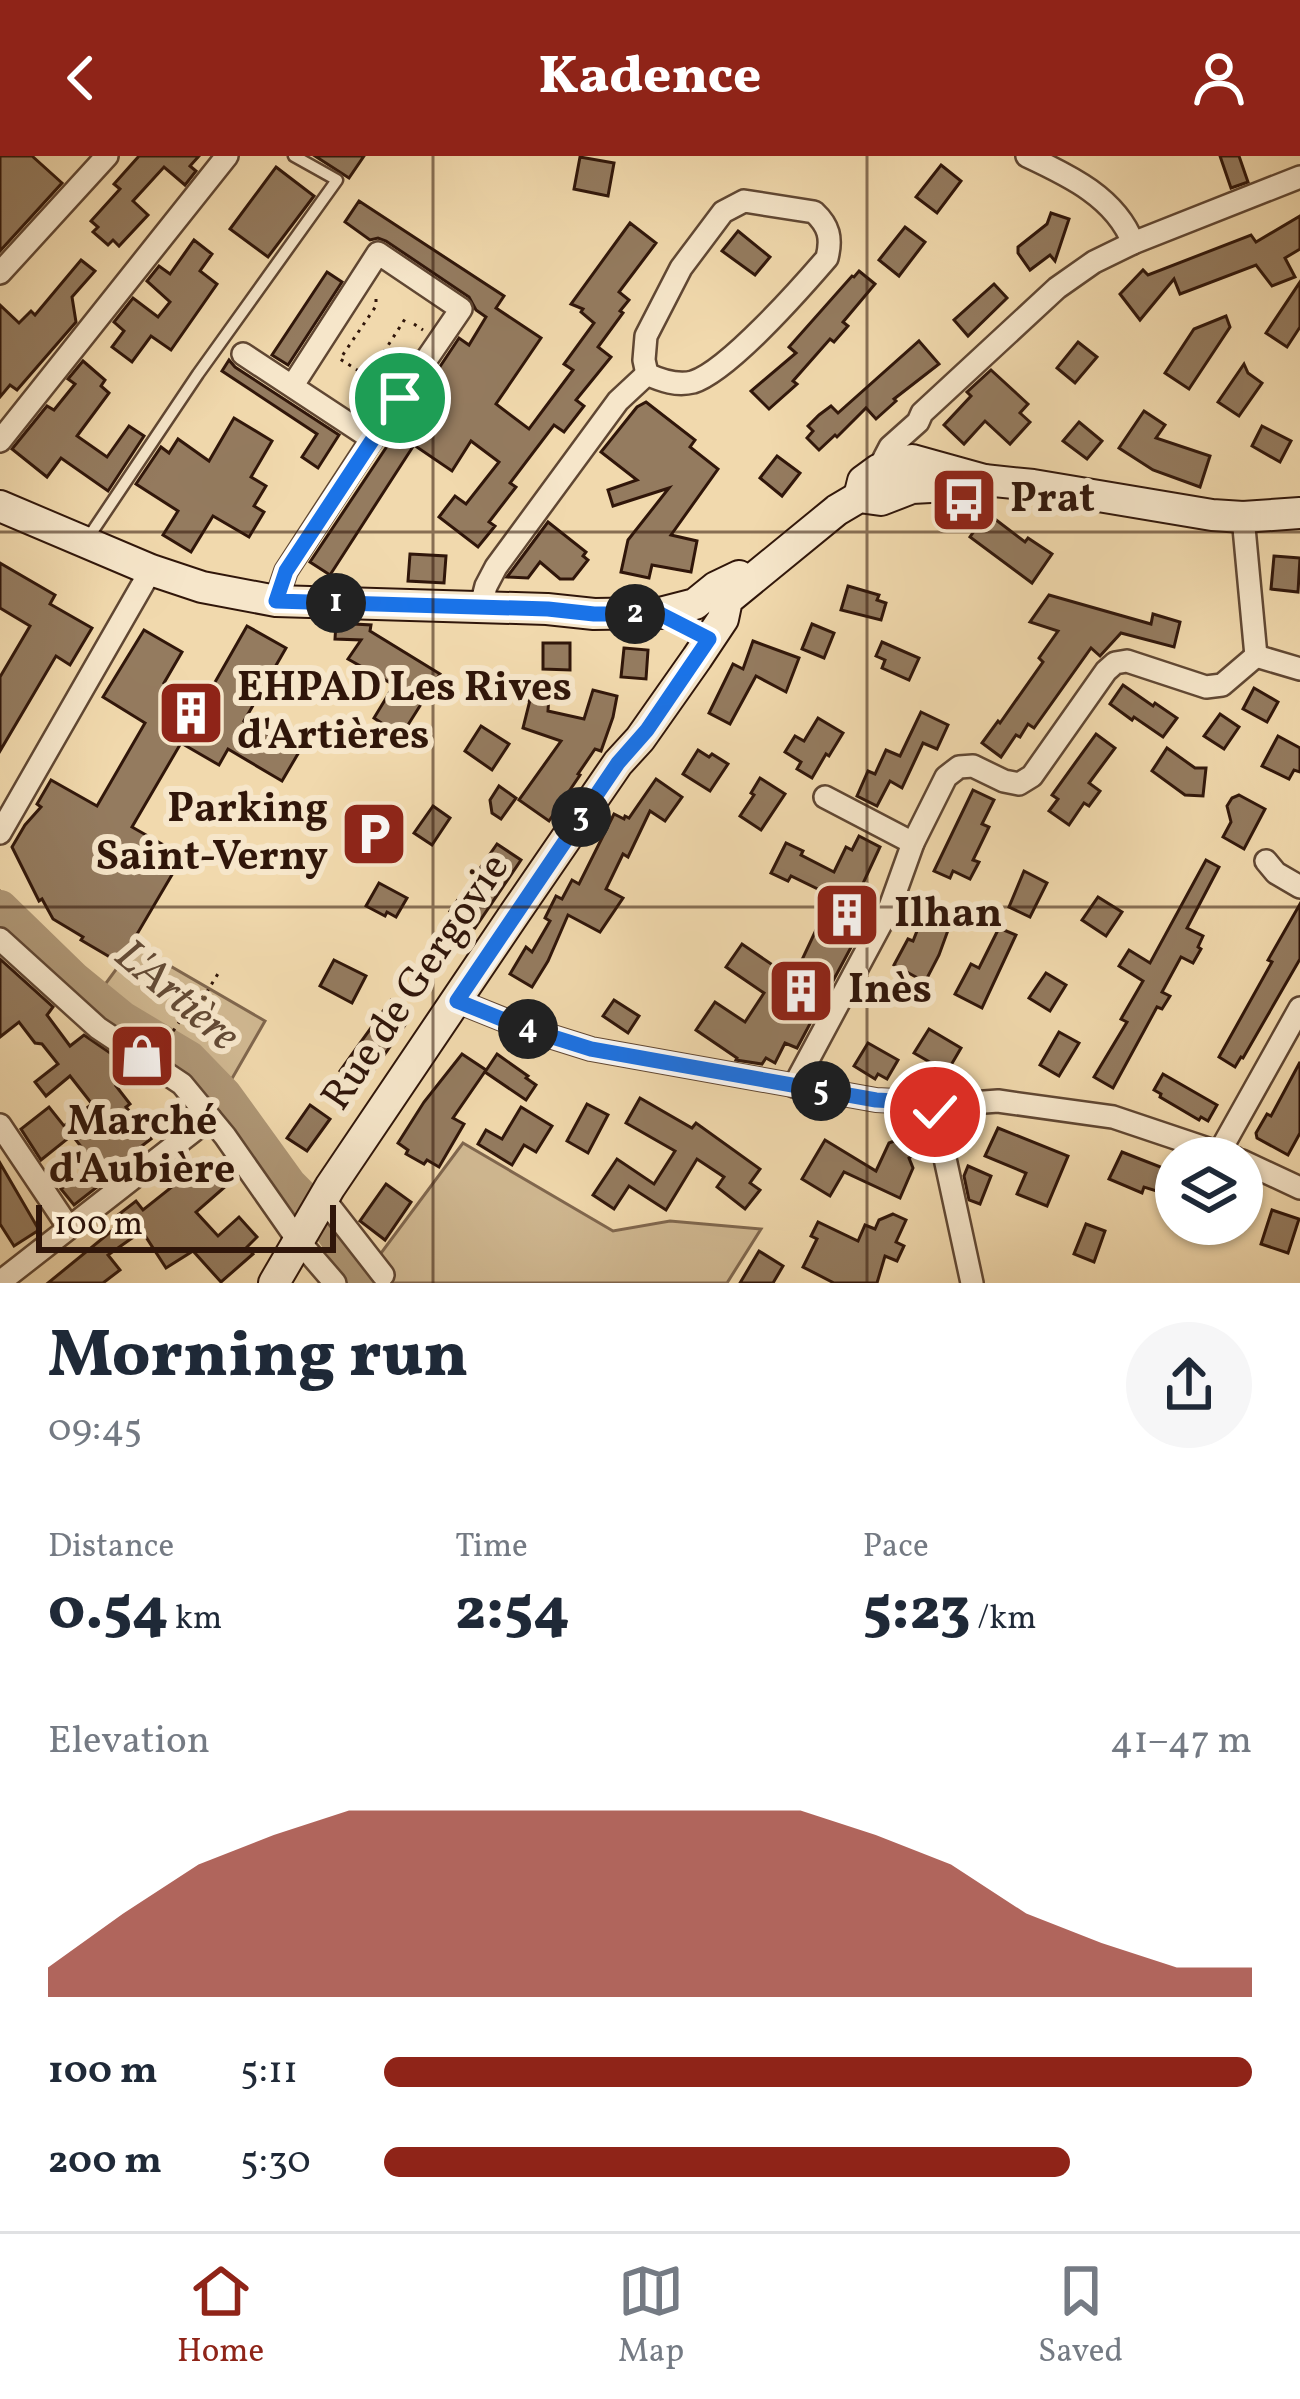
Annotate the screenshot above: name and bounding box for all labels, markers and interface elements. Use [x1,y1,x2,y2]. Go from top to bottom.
text: Kadence [538,41,762,116]
icon: back [48,45,114,111]
icon: person [1186,45,1252,111]
pin [349,347,451,449]
icon: arrive [367,365,433,431]
bus stop icon: Prat [929,465,999,535]
place label: Prat [1010,471,1095,530]
pin: 1 [306,573,366,633]
text: 1 [329,580,343,626]
pin: 2 [605,584,665,644]
text: 2 [626,591,644,637]
place label: EHPAD Les Rives d'Artières [237,660,572,767]
building icon: EHPAD Les Rives d'Artières [156,678,226,748]
place label: Parking Saint-Verny [95,781,328,888]
pin: 3 [551,787,611,847]
text: 3 [573,794,589,840]
parking icon: Parking Saint-Verny [339,799,409,869]
street label: Rue de Gergovie [309,843,525,1123]
building icon: Ilhan [812,880,882,950]
place label: Ilhan [894,886,1002,945]
water label: L'Artière [100,926,252,1068]
building icon: Inès [766,956,836,1026]
place label: Inès [848,962,932,1021]
pin: 4 [498,999,558,1059]
text: 4 [518,1006,538,1052]
shop icon: Marché d'Aubière [107,1021,177,1091]
pin: 5 [791,1061,851,1121]
pin [884,1061,986,1163]
text: 5 [813,1068,829,1114]
icon: check [902,1079,968,1145]
place label: Marché d'Aubière [49,1094,235,1201]
map controls [1155,1137,1263,1245]
button: layers [1155,1137,1263,1245]
scale bar [36,1199,336,1252]
text: 100 m [54,1203,143,1249]
text: Morning run [48,1312,469,1404]
button: share [1126,1322,1252,1448]
text: 09:45 [48,1403,142,1457]
text: Distance [48,1525,174,1571]
text: Time [455,1525,528,1571]
text: Pace [863,1525,929,1571]
text: 0.54 [48,1571,168,1654]
text: 2:54 [455,1571,570,1654]
text: 5:23 [863,1571,971,1654]
text: km [168,1597,222,1643]
text: /km [971,1597,1036,1643]
text: Elevation [48,1715,210,1769]
text: 41–47 m [1110,1715,1252,1769]
text: 100 m [48,2045,158,2099]
text: 5:11 [240,2045,298,2099]
text: 200 m [48,2135,162,2189]
text: 5:30 [240,2135,311,2189]
tab: Home [177,2258,264,2376]
tab: Map [618,2258,684,2376]
tab: Saved [1038,2258,1123,2376]

